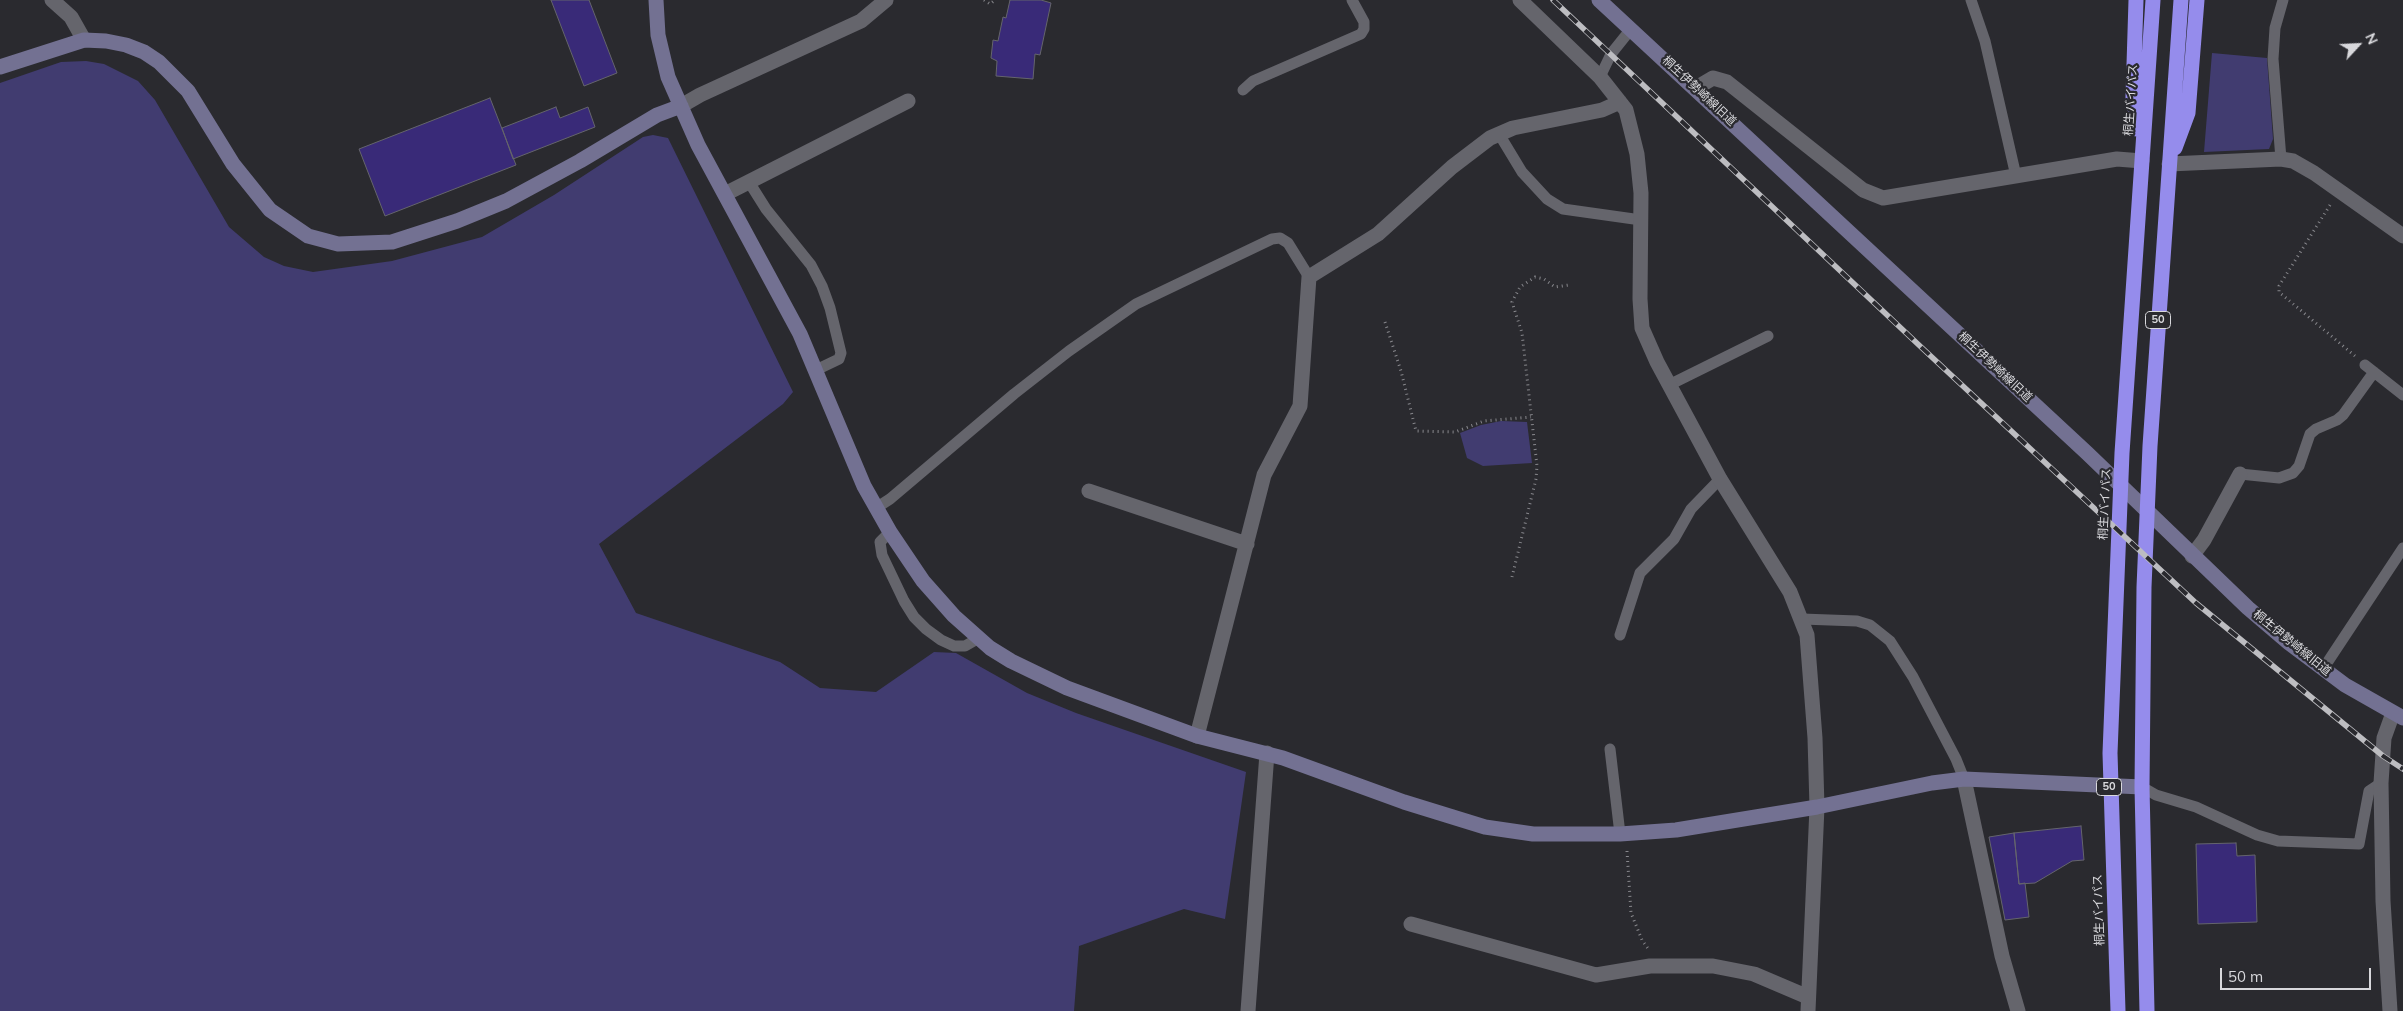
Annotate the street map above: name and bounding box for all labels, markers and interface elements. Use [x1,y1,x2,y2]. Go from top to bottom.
north arrow [2333,20,2383,70]
text: N [2361,30,2382,47]
street label: 桐生伊勢崎線旧道 [1659,53,1739,129]
street label: 桐生バイパス [2121,64,2141,136]
road number: 50 [2146,312,2170,328]
street label: 桐生伊勢崎線旧道 [1955,329,2035,405]
street label: 桐生バイパス [2096,468,2114,540]
street label: 桐生伊勢崎線旧道 [2250,607,2334,679]
road number: 50 [2096,779,2122,796]
street label: 桐生バイパス [2091,874,2107,946]
scale bar [2223,958,2374,990]
text: 50 m [2228,967,2263,986]

